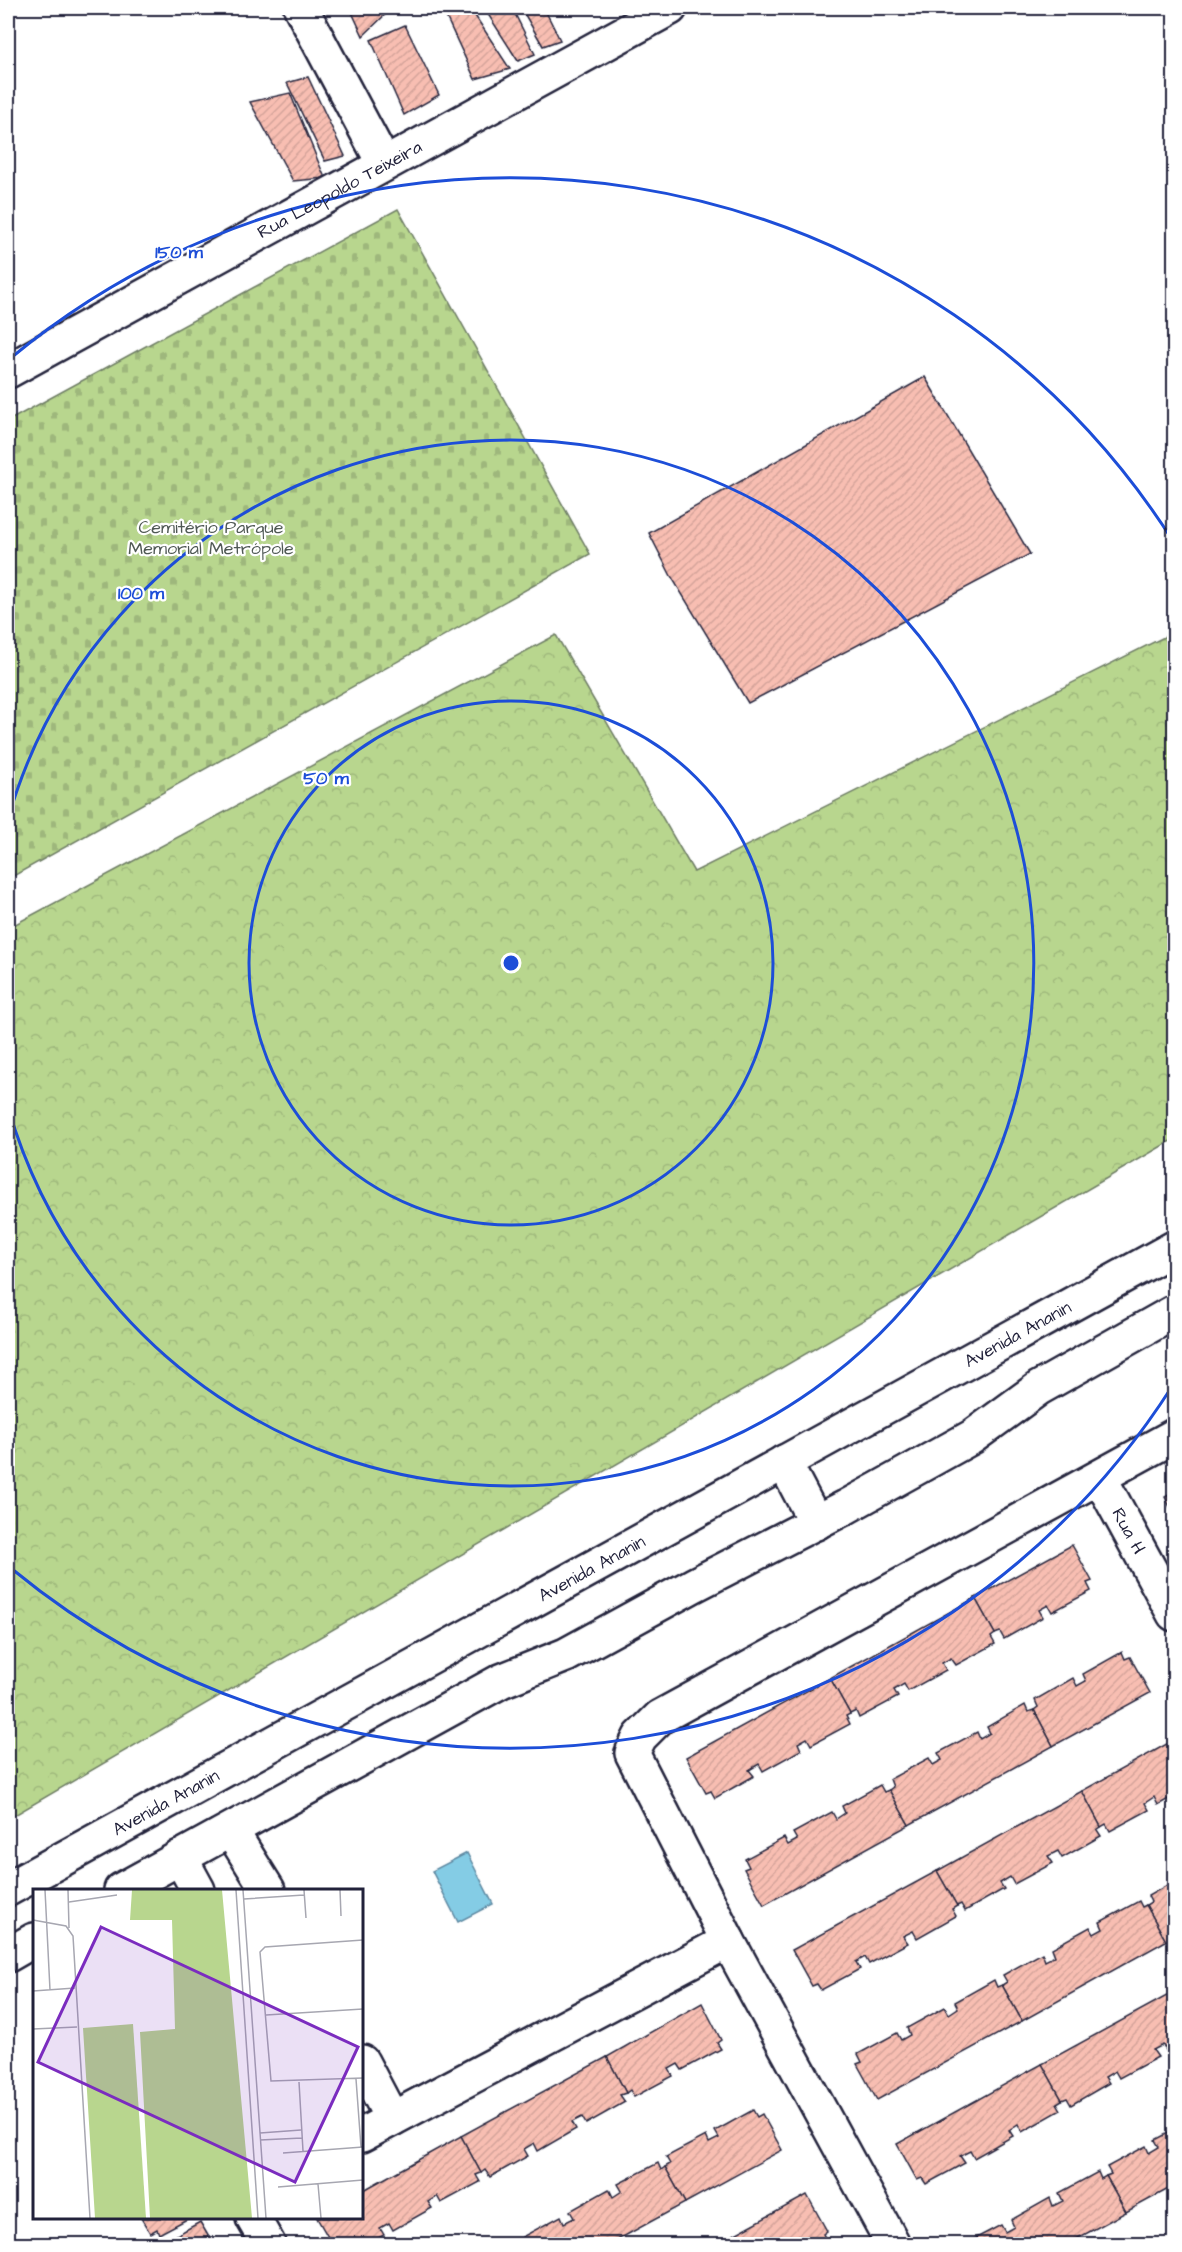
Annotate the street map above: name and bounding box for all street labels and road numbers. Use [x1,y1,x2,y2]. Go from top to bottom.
street label: Rua Leopoldo Teixeira [253,134,426,244]
street label: Avenida Ananin [960,1295,1075,1374]
street label: Rua H [1106,1503,1151,1558]
street label: Avenida Ananin [534,1529,650,1608]
street label: Avenida Ananin [108,1763,224,1842]

